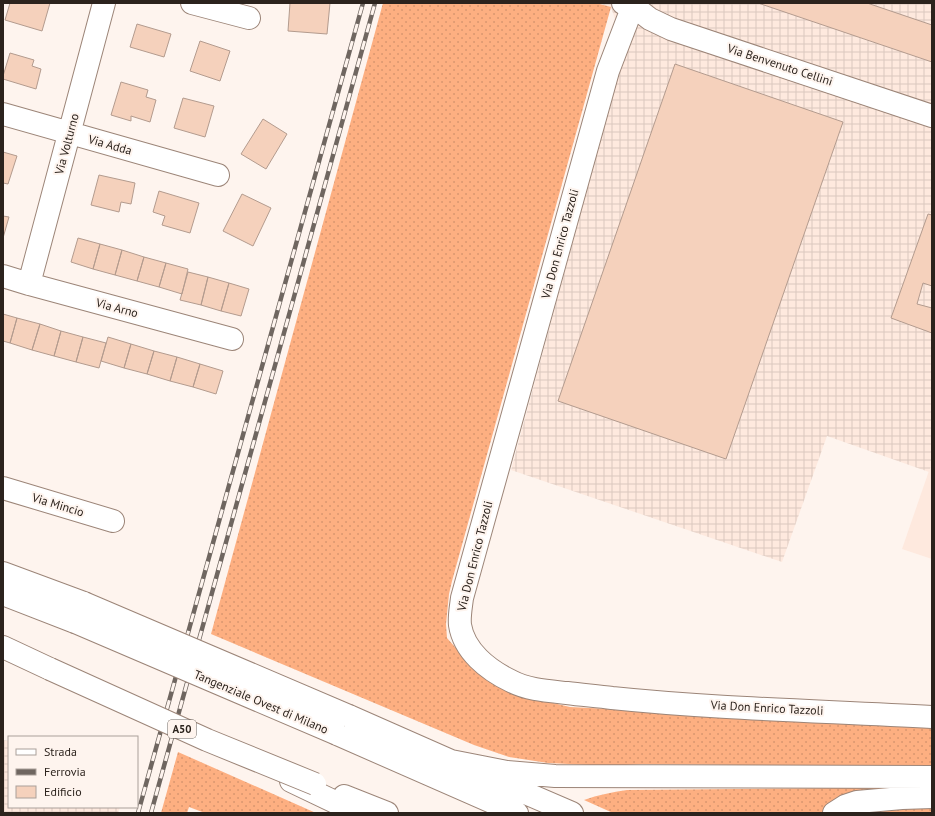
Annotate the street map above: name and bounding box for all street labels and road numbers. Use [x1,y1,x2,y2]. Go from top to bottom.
street label: Via Benvenuto Cellini [725,40,835,89]
street label: Via Volturno [51,112,82,177]
street label: Via Adda [86,131,134,158]
street label: Via Don Enrico Tazzoli [537,187,581,301]
street label: Via Arno [94,294,140,320]
street label: Via Mincio [29,489,86,520]
street label: Via Don Enrico Tazzoli [453,499,495,613]
street label: Tangenziale Ovest di Milano [192,666,331,737]
street label: Via Don Enrico Tazzoli [709,697,824,718]
road number: A50 [168,720,196,738]

